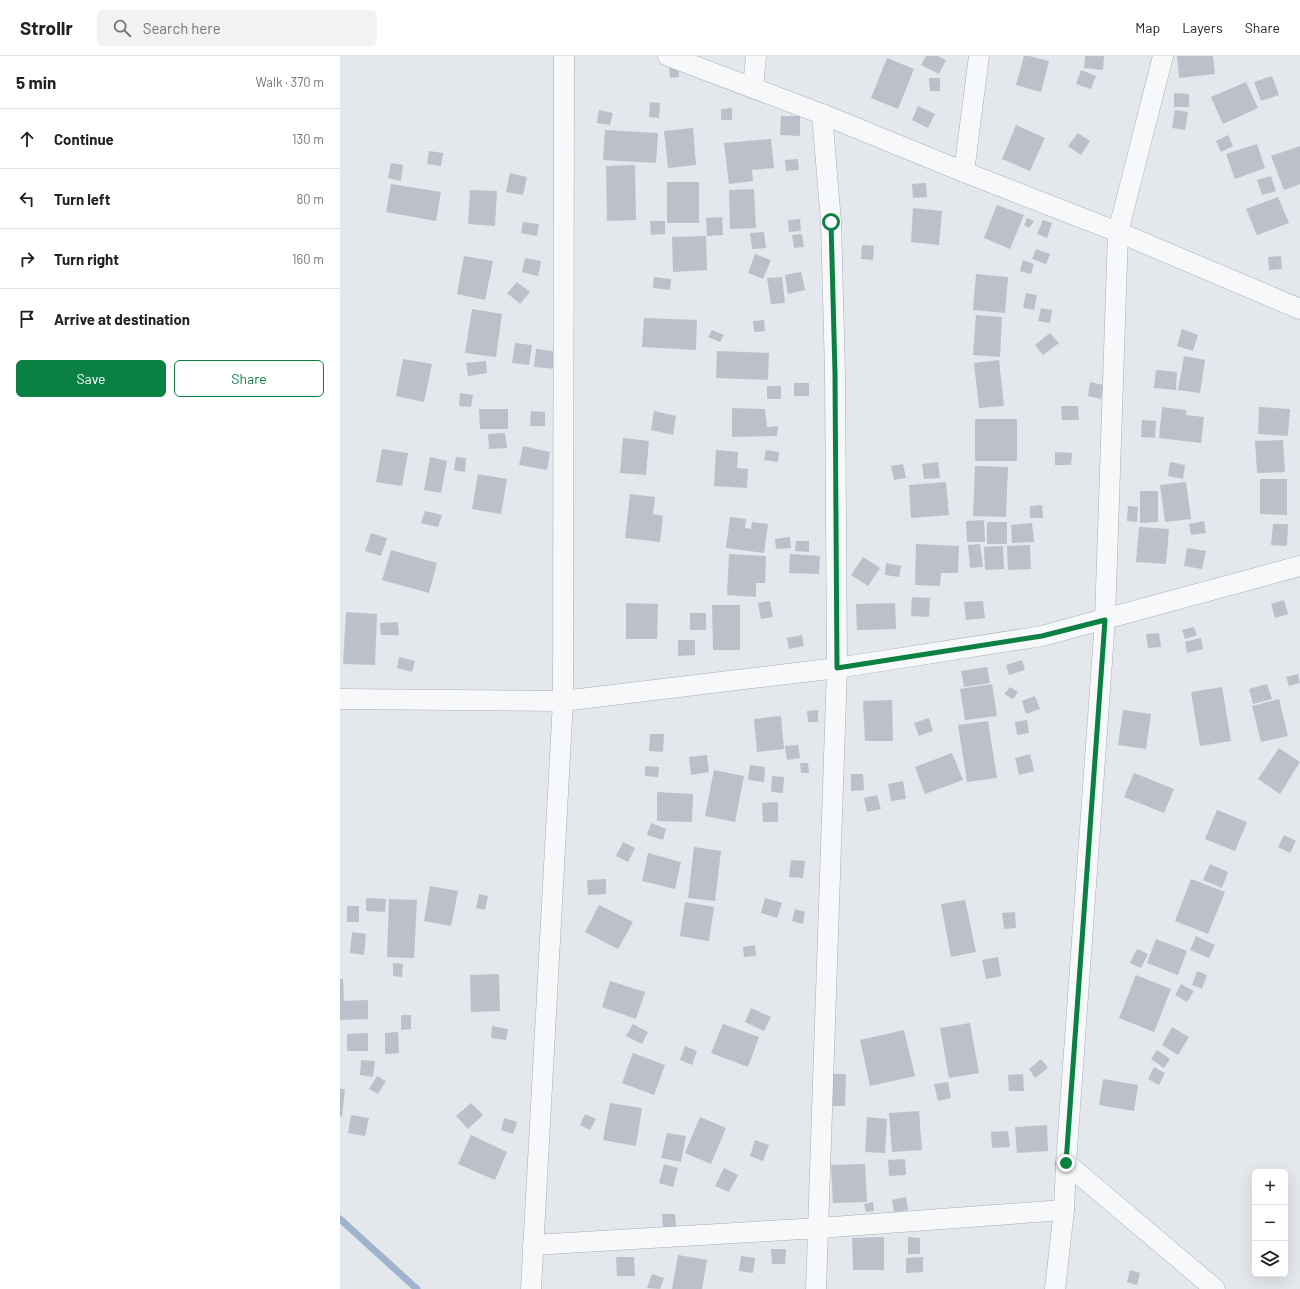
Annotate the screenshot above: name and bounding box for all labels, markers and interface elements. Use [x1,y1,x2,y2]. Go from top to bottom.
search box [97,10,377,46]
text: Strollr [20,16,73,39]
icon: search [111,17,133,39]
text: Search here [143,19,221,37]
text: Map [1135,19,1160,36]
text: Layers [1182,19,1223,36]
text: Share [1245,19,1280,36]
text: 5 min [16,72,56,92]
text: Walk · 370 m [256,74,324,90]
icon: ahead [16,128,38,150]
text: Continue [54,130,114,148]
text: 130 m [292,131,324,147]
icon: left [16,188,38,210]
text: Turn left [54,190,110,208]
text: 80 m [297,191,324,207]
route start [822,213,840,231]
icon: right [16,248,38,270]
text: Turn right [54,250,119,268]
text: 160 m [292,251,324,267]
icon: arrive [16,308,38,330]
text: Arrive at destination [54,310,190,328]
button: Save [16,360,166,397]
button: Share [174,360,324,397]
route end [1057,1154,1075,1172]
map controls [1252,1169,1288,1277]
button: + [1252,1169,1288,1205]
button: − [1252,1205,1288,1241]
button: layers [1252,1241,1288,1277]

